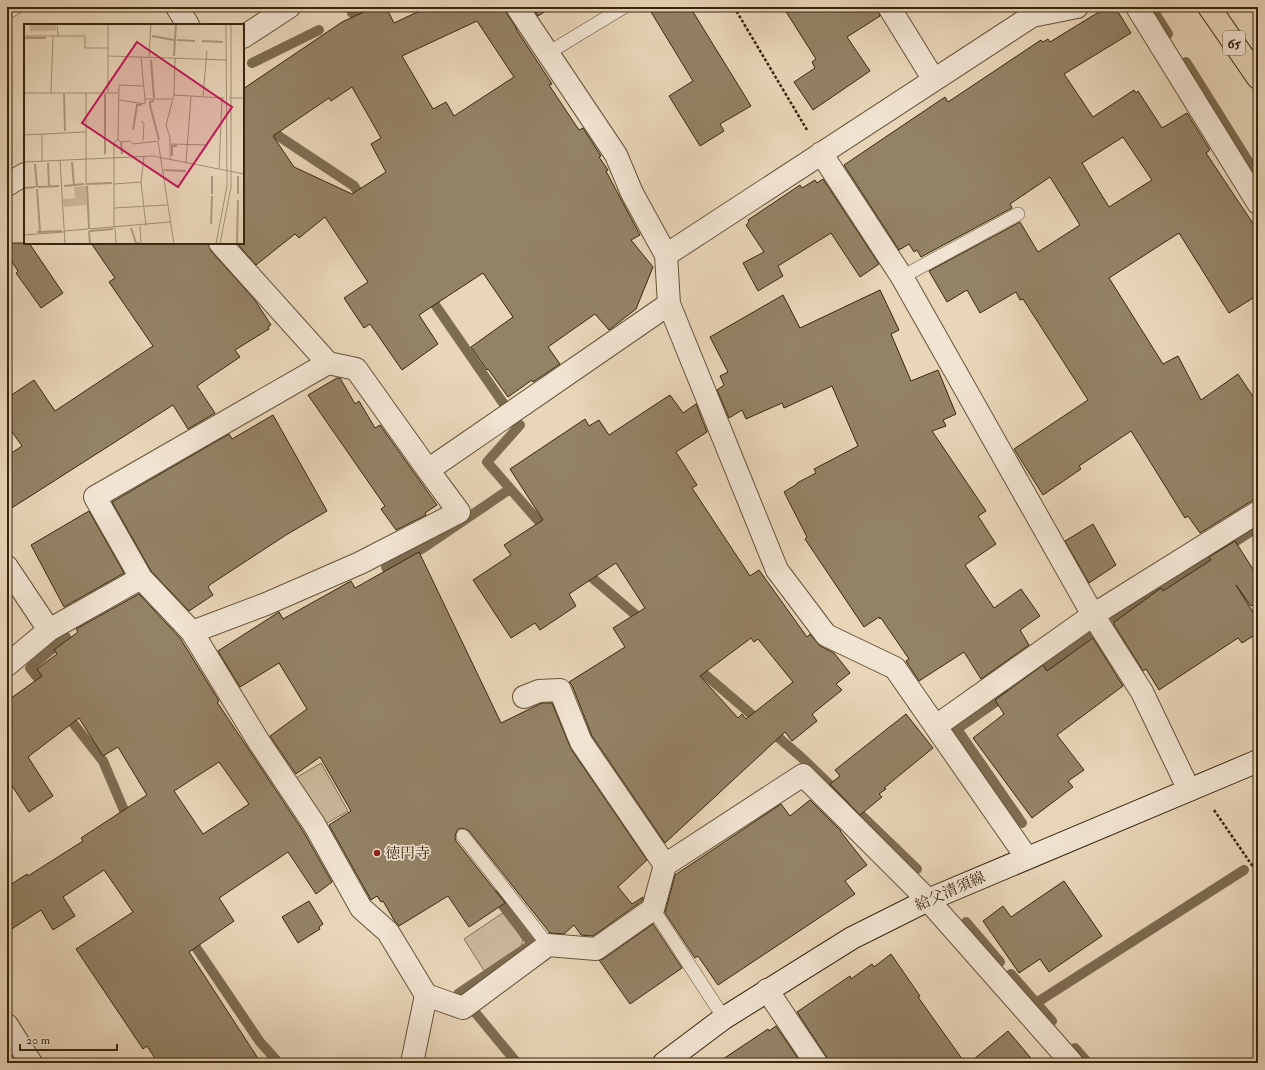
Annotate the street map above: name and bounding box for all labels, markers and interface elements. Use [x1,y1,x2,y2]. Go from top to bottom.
inset map [24,24,244,244]
road number: 65 [1223,31,1245,55]
place label: 徳円寺 [385,844,430,863]
marker: 徳円寺 [372,848,382,858]
street label: 給父清須線 [912,868,988,915]
scale bar [20,1026,117,1052]
text: 20 m [26,1033,51,1048]

